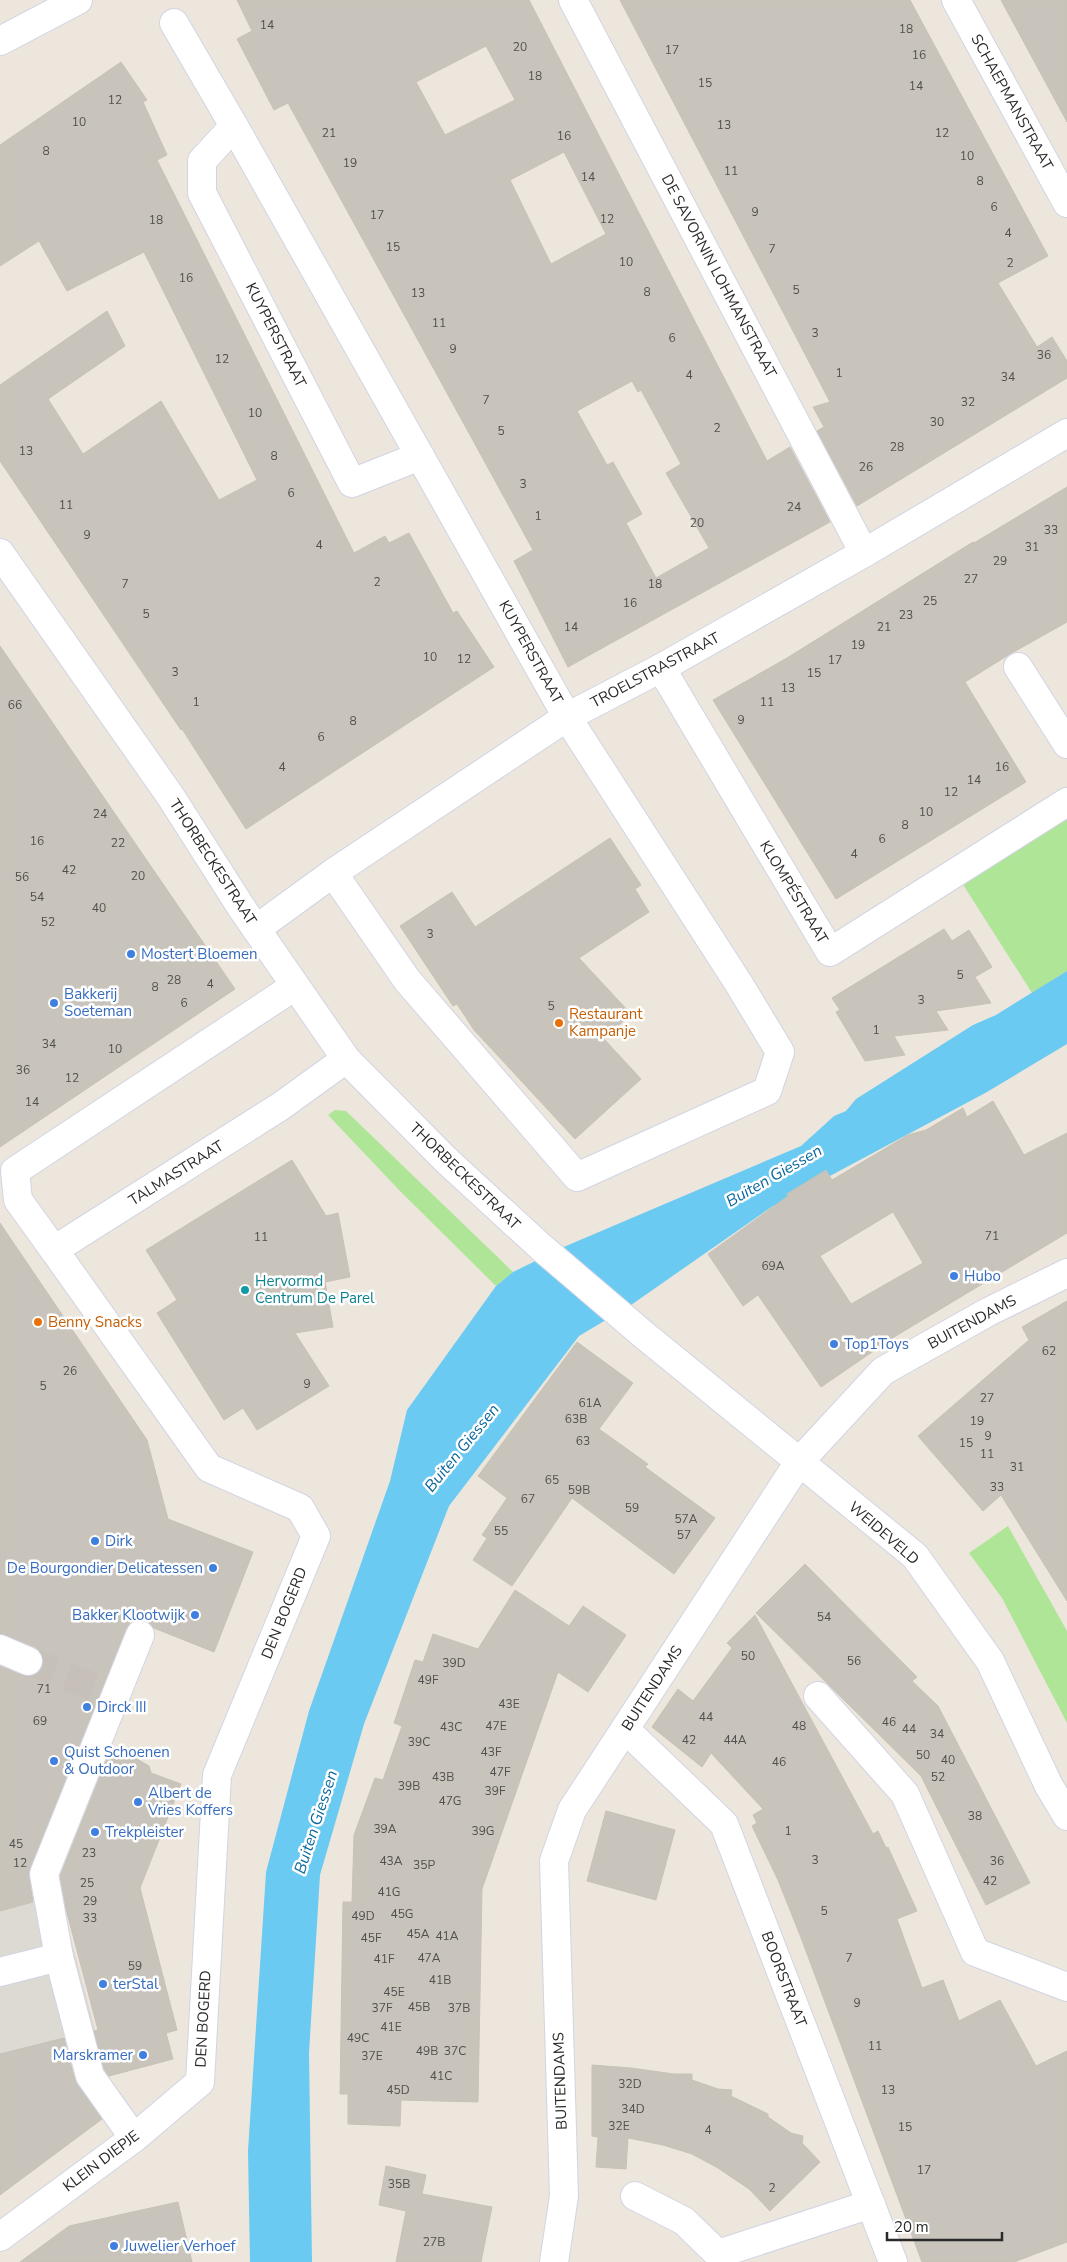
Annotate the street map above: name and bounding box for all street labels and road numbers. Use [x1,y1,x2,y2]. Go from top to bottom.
street label: SCHAEPMANSTRAAT [966,30,1058,174]
street label: DE SAVORNIN LOHMANSTRAAT [657,171,781,381]
street label: KUYPERSTRAAT [241,279,311,391]
street label: KUYPERSTRAAT [494,597,568,707]
street label: TROELSTRASTRAAT [587,627,723,713]
street label: THORBECKESTRAAT [165,795,261,929]
street label: KLOMPÉSTRAAT [755,837,833,947]
street label: THORBECKESTRAAT [405,1118,525,1234]
street label: TALMASTRAAT [125,1136,227,1210]
street label: BUITENDAMS [924,1290,1020,1354]
street label: WEIDEVELD [845,1497,923,1569]
street label: DEN BOGERD [257,1564,311,1662]
street label: BUITENDAMS [617,1642,687,1734]
street label: BOORSTRAAT [757,1928,811,2030]
street label: DEN BOGERD [190,1970,216,2068]
street label: BUITENDAMS [548,2032,572,2130]
street label: KLEIN DIEPJE [59,2126,143,2196]

